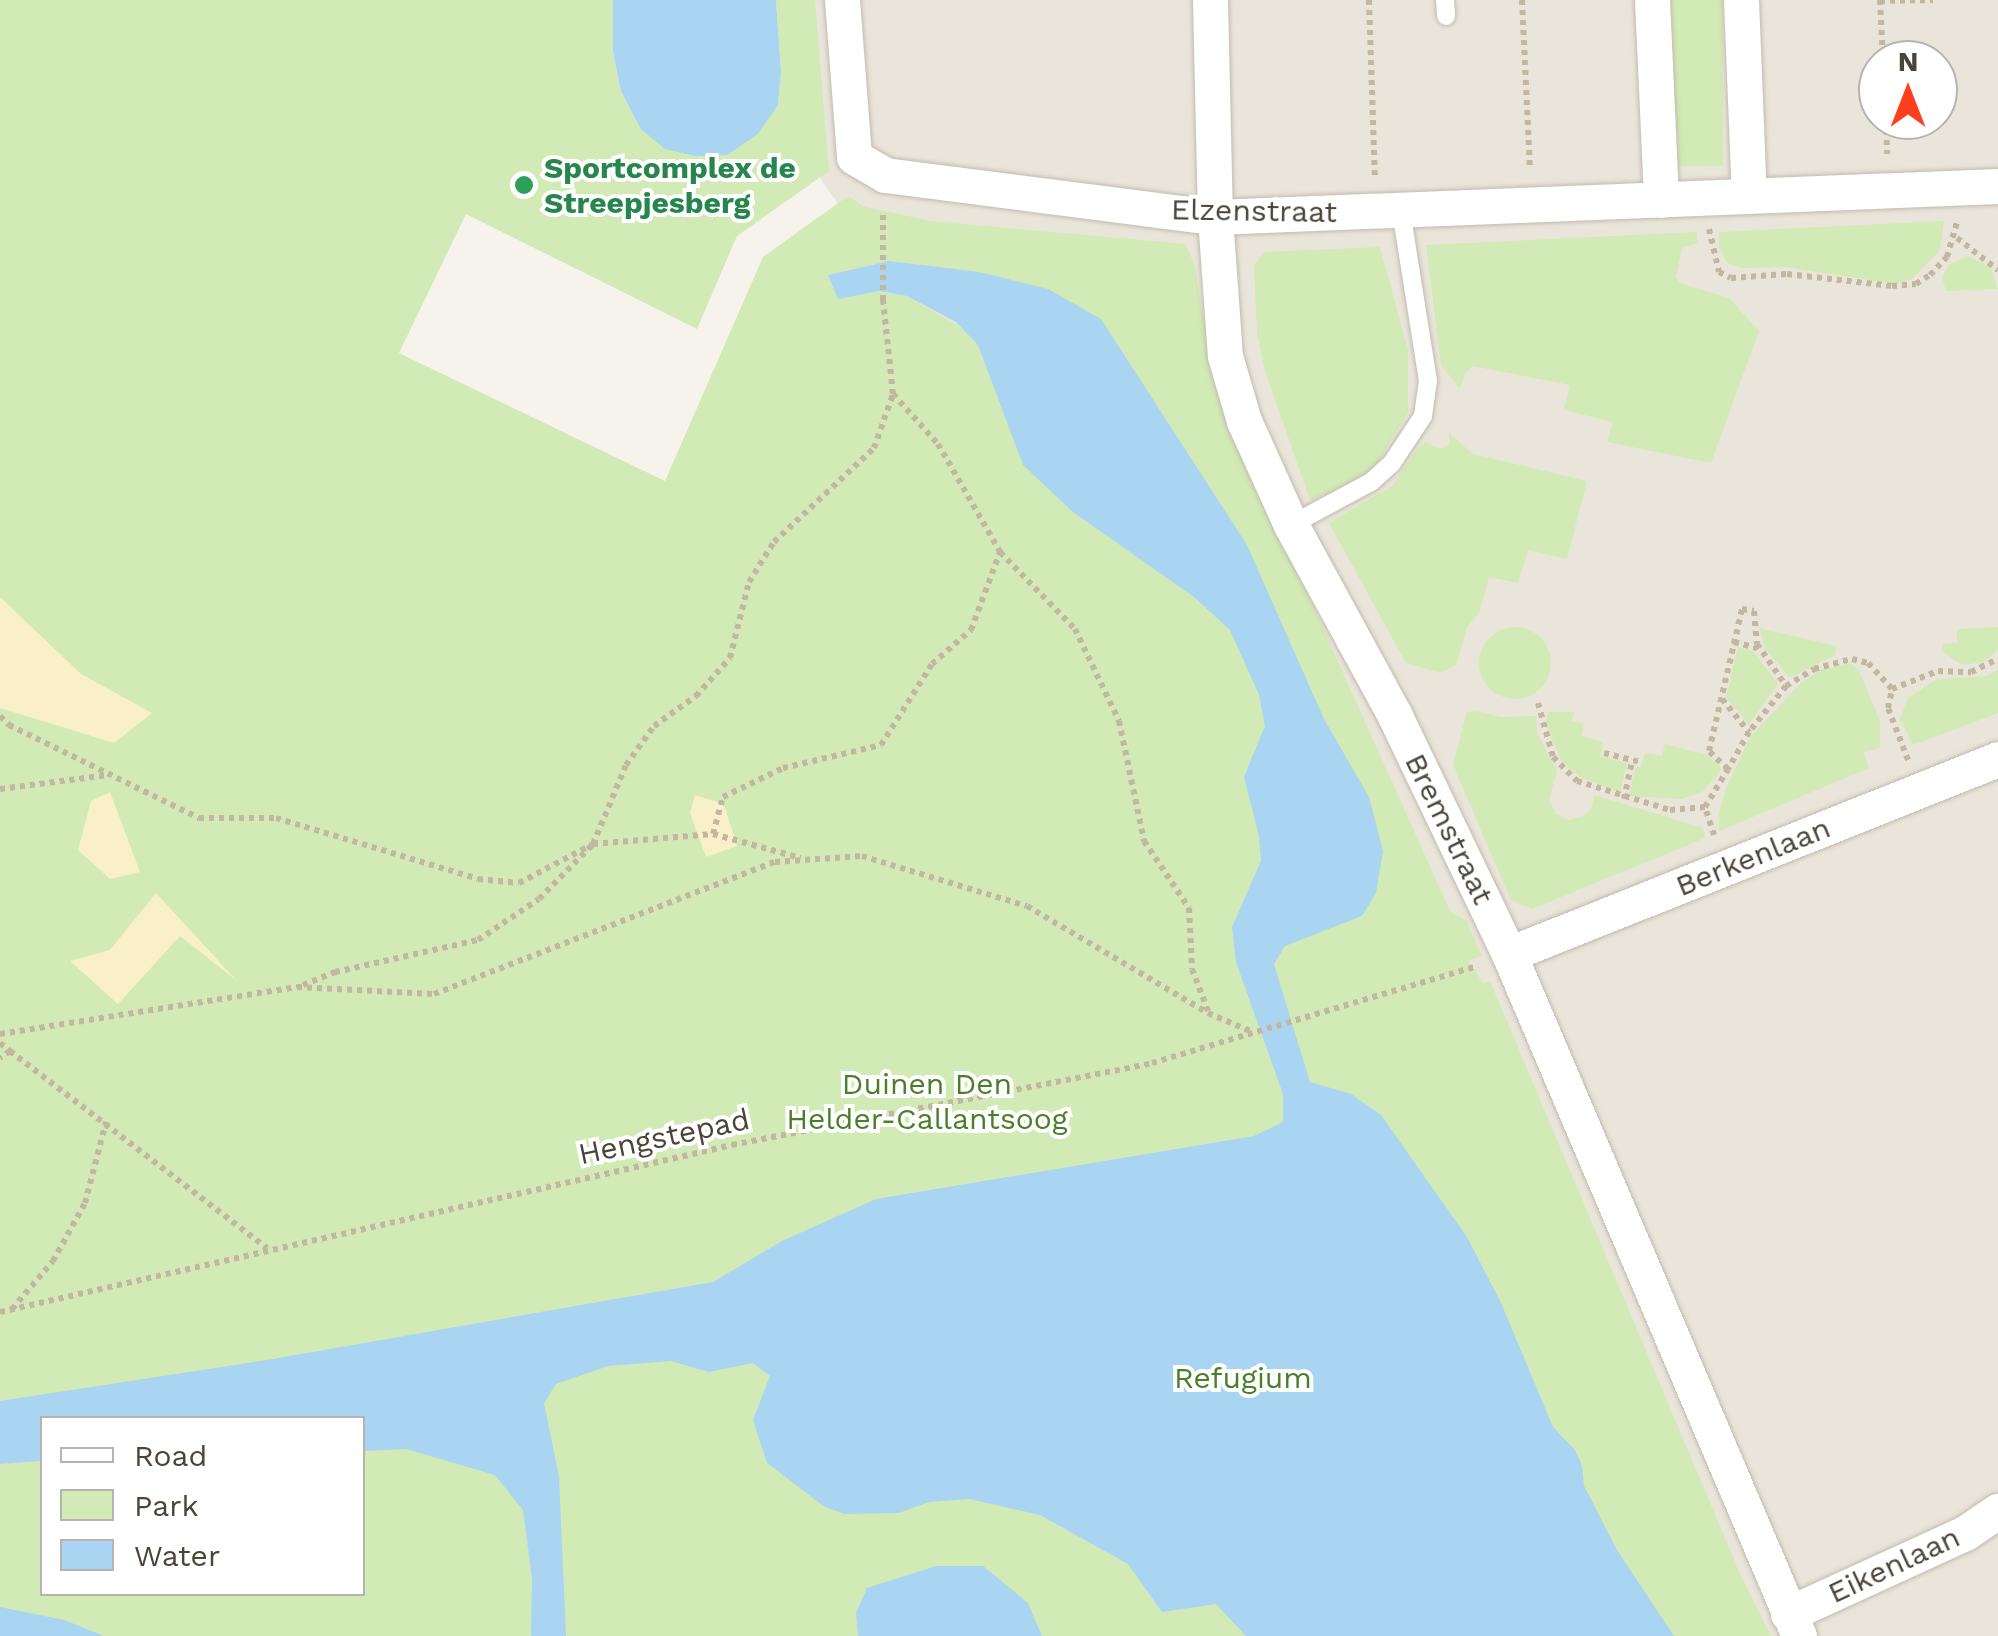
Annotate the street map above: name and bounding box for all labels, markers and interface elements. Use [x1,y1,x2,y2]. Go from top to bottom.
north arrow [1858,40,1958,140]
text: N [1898,45,1918,78]
place label: Sportcomplex de Streepjesberg [544,150,797,220]
marker: Sportcomplex de Streepjesberg [513,174,535,196]
street label: Elzenstraat [1171,192,1337,230]
street label: Bremstraat [1397,748,1501,910]
street label: Berkenlaan [1671,810,1835,904]
park label: Duinen Den Helder-Callantsoog [786,1066,1068,1136]
street label: Hengstepad [575,1101,753,1173]
park label: Refugium [1174,1360,1312,1396]
legend [40,1416,365,1596]
text: Road [134,1438,207,1473]
text: Park [134,1488,199,1523]
street label: Eikenlaan [1822,1519,1966,1611]
text: Water [134,1538,220,1573]

